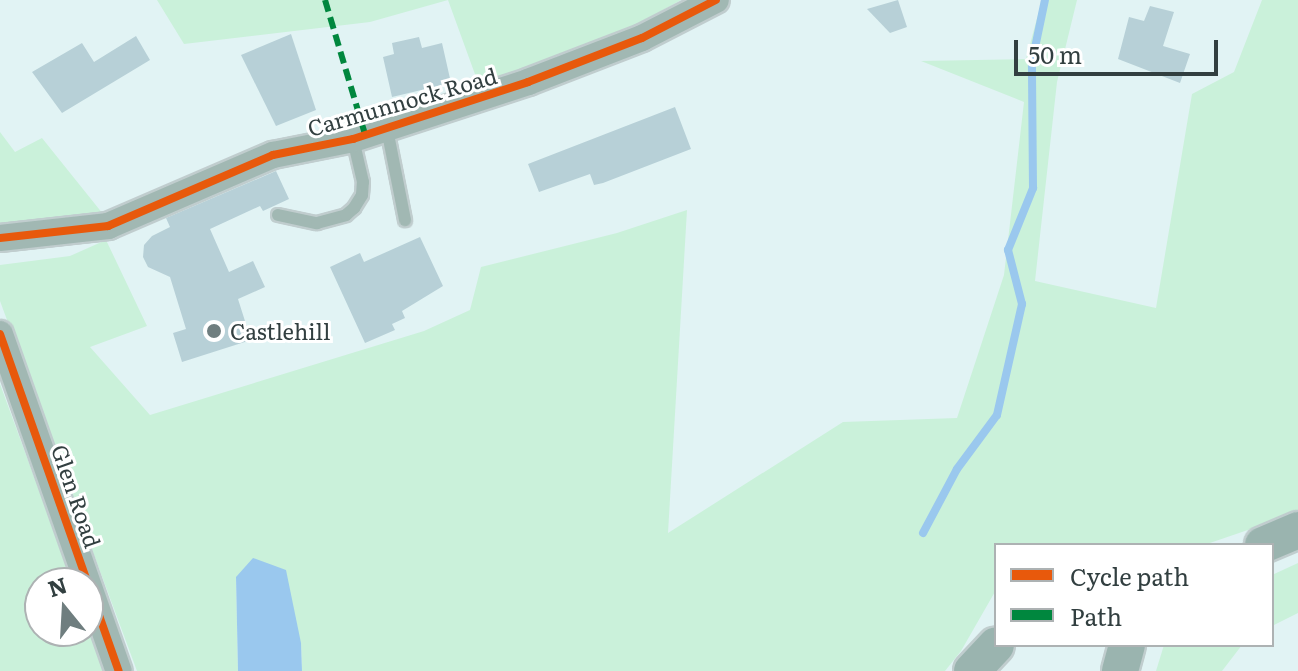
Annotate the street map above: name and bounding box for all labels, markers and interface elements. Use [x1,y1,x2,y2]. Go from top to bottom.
scale bar [1018,24,1222,74]
text: 50 m [1028,36,1082,71]
street label: Carmunnock Road [304,61,500,141]
place label: Castlehill [230,318,330,344]
marker: Castlehill [205,322,223,340]
street label: Glen Road [47,441,107,551]
legend [994,543,1274,647]
text: Cycle path [1070,558,1189,593]
north arrow [24,567,104,647]
text: N [43,567,71,604]
text: Path [1070,598,1122,633]

